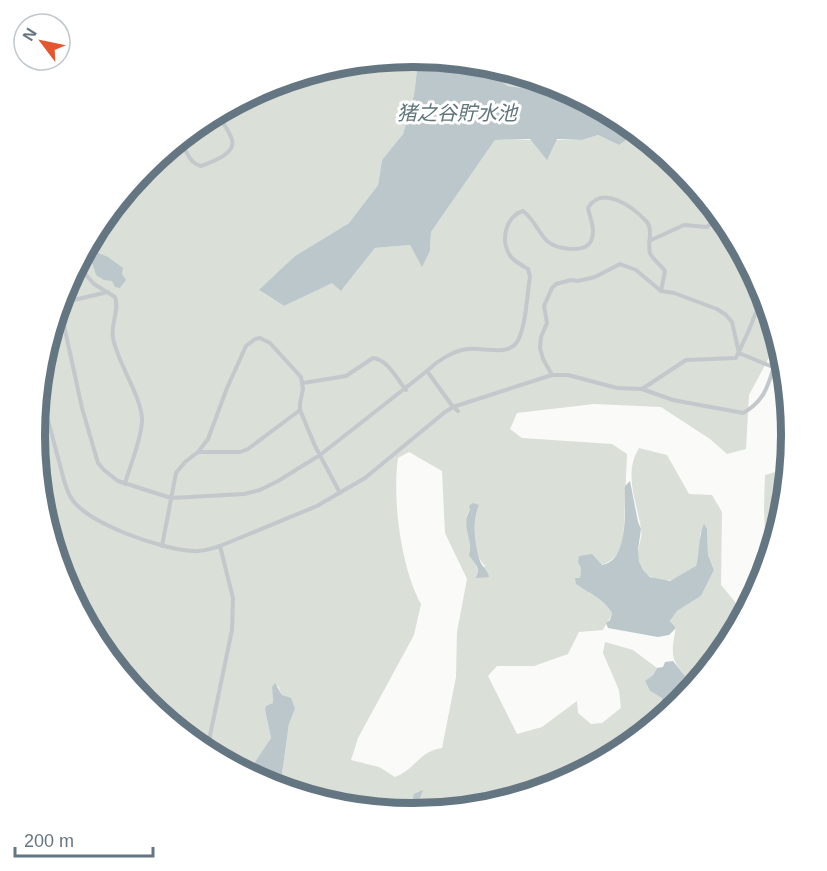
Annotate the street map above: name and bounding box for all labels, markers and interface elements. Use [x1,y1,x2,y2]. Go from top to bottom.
north arrow [12,12,72,72]
text: N [19,25,40,44]
water label: 猪之谷貯水池 [397,102,519,124]
scale bar [15,820,153,858]
text: 200 m [24,831,74,851]

